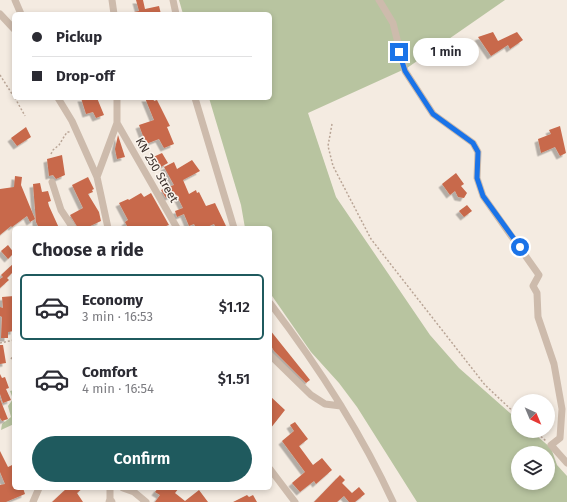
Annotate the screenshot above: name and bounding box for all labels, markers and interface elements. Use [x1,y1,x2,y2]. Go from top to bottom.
text: Pickup [56,28,102,46]
callout: 1 min [413,38,479,66]
route end [390,43,408,61]
text: 1 min [430,44,462,59]
text: Drop-off [56,67,115,85]
street label: KN 250 Street [133,135,182,206]
route start [511,238,529,256]
text: Choose a ride [32,239,144,261]
icon: car [34,289,70,325]
text: Economy [82,291,143,309]
text: $1.12 [219,298,250,316]
text: 3 min · 16:53 [82,309,153,324]
icon: car [34,361,70,397]
text: Comfort [82,363,138,381]
text: $1.51 [218,370,250,388]
text: 4 min · 16:54 [82,381,154,396]
north arrow [511,394,555,438]
map controls [511,394,555,490]
button: Confirm [32,436,252,482]
button: layers [511,446,555,490]

